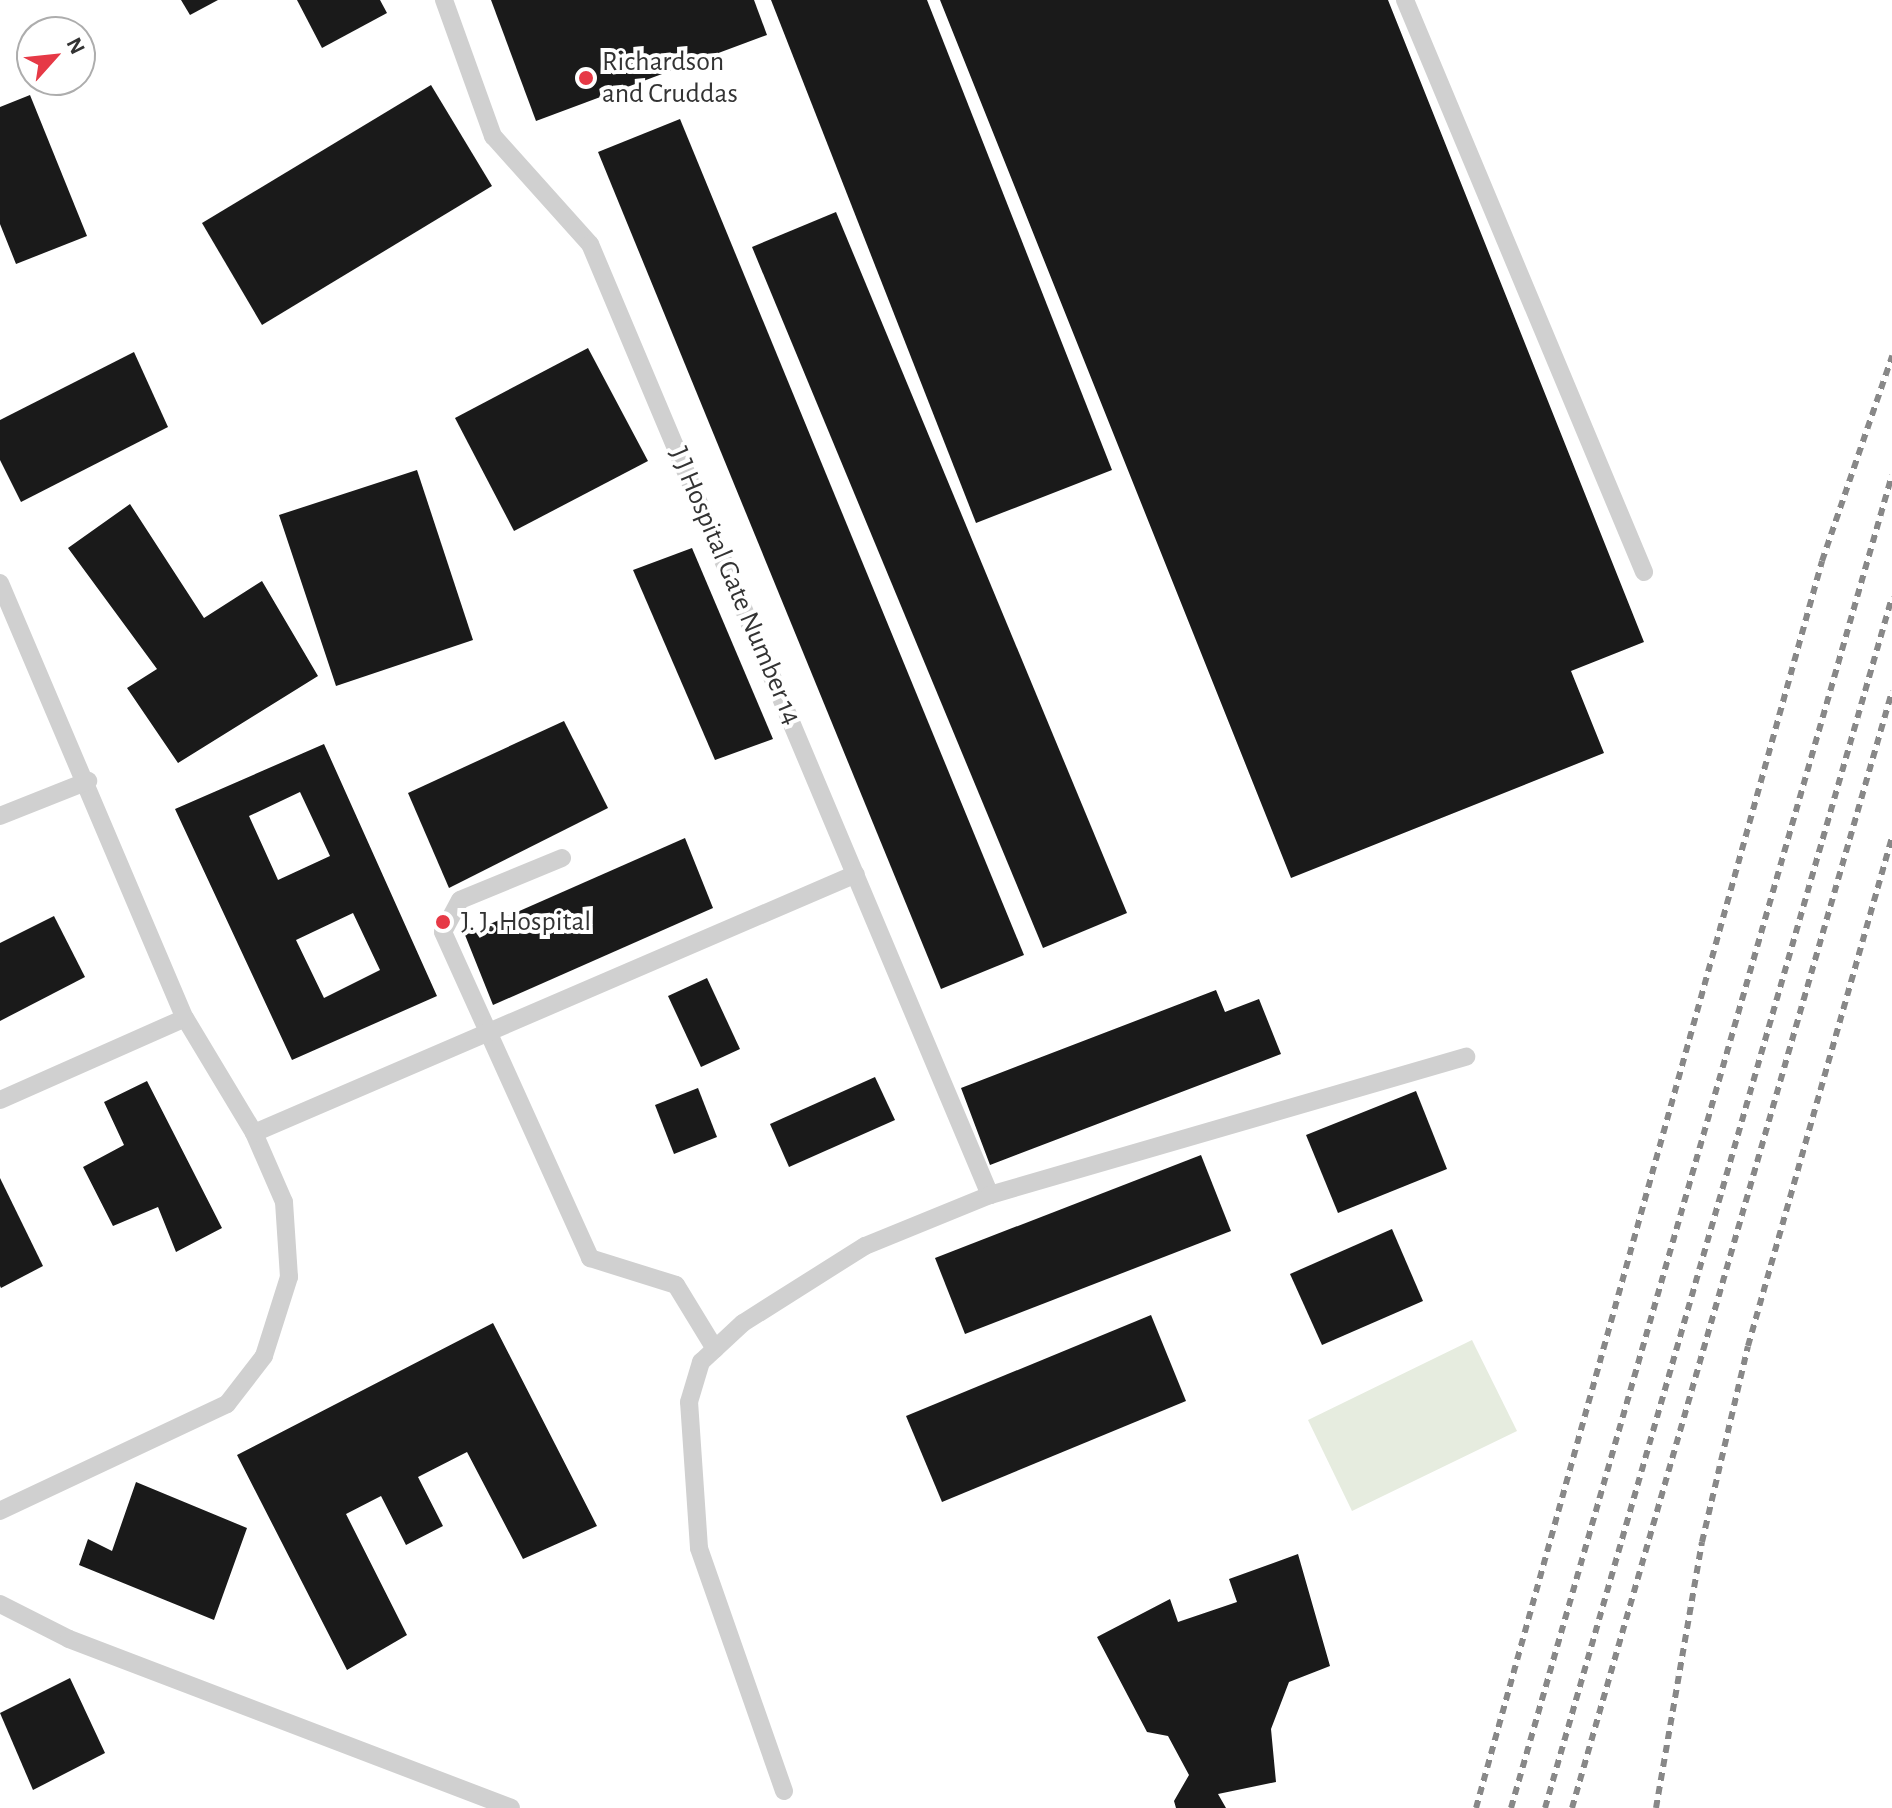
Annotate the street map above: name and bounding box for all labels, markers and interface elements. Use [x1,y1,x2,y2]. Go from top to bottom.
north arrow [16,16,96,96]
text: N [62,34,89,58]
place label: Richardson and Cruddas [602,45,738,111]
marker: Richardson and Cruddas [577,69,595,87]
street label: J J Hospital Gate Number 14 [661,442,809,730]
place label: J. J. Hospital [461,905,591,939]
marker: J. J. Hospital [432,911,454,933]

